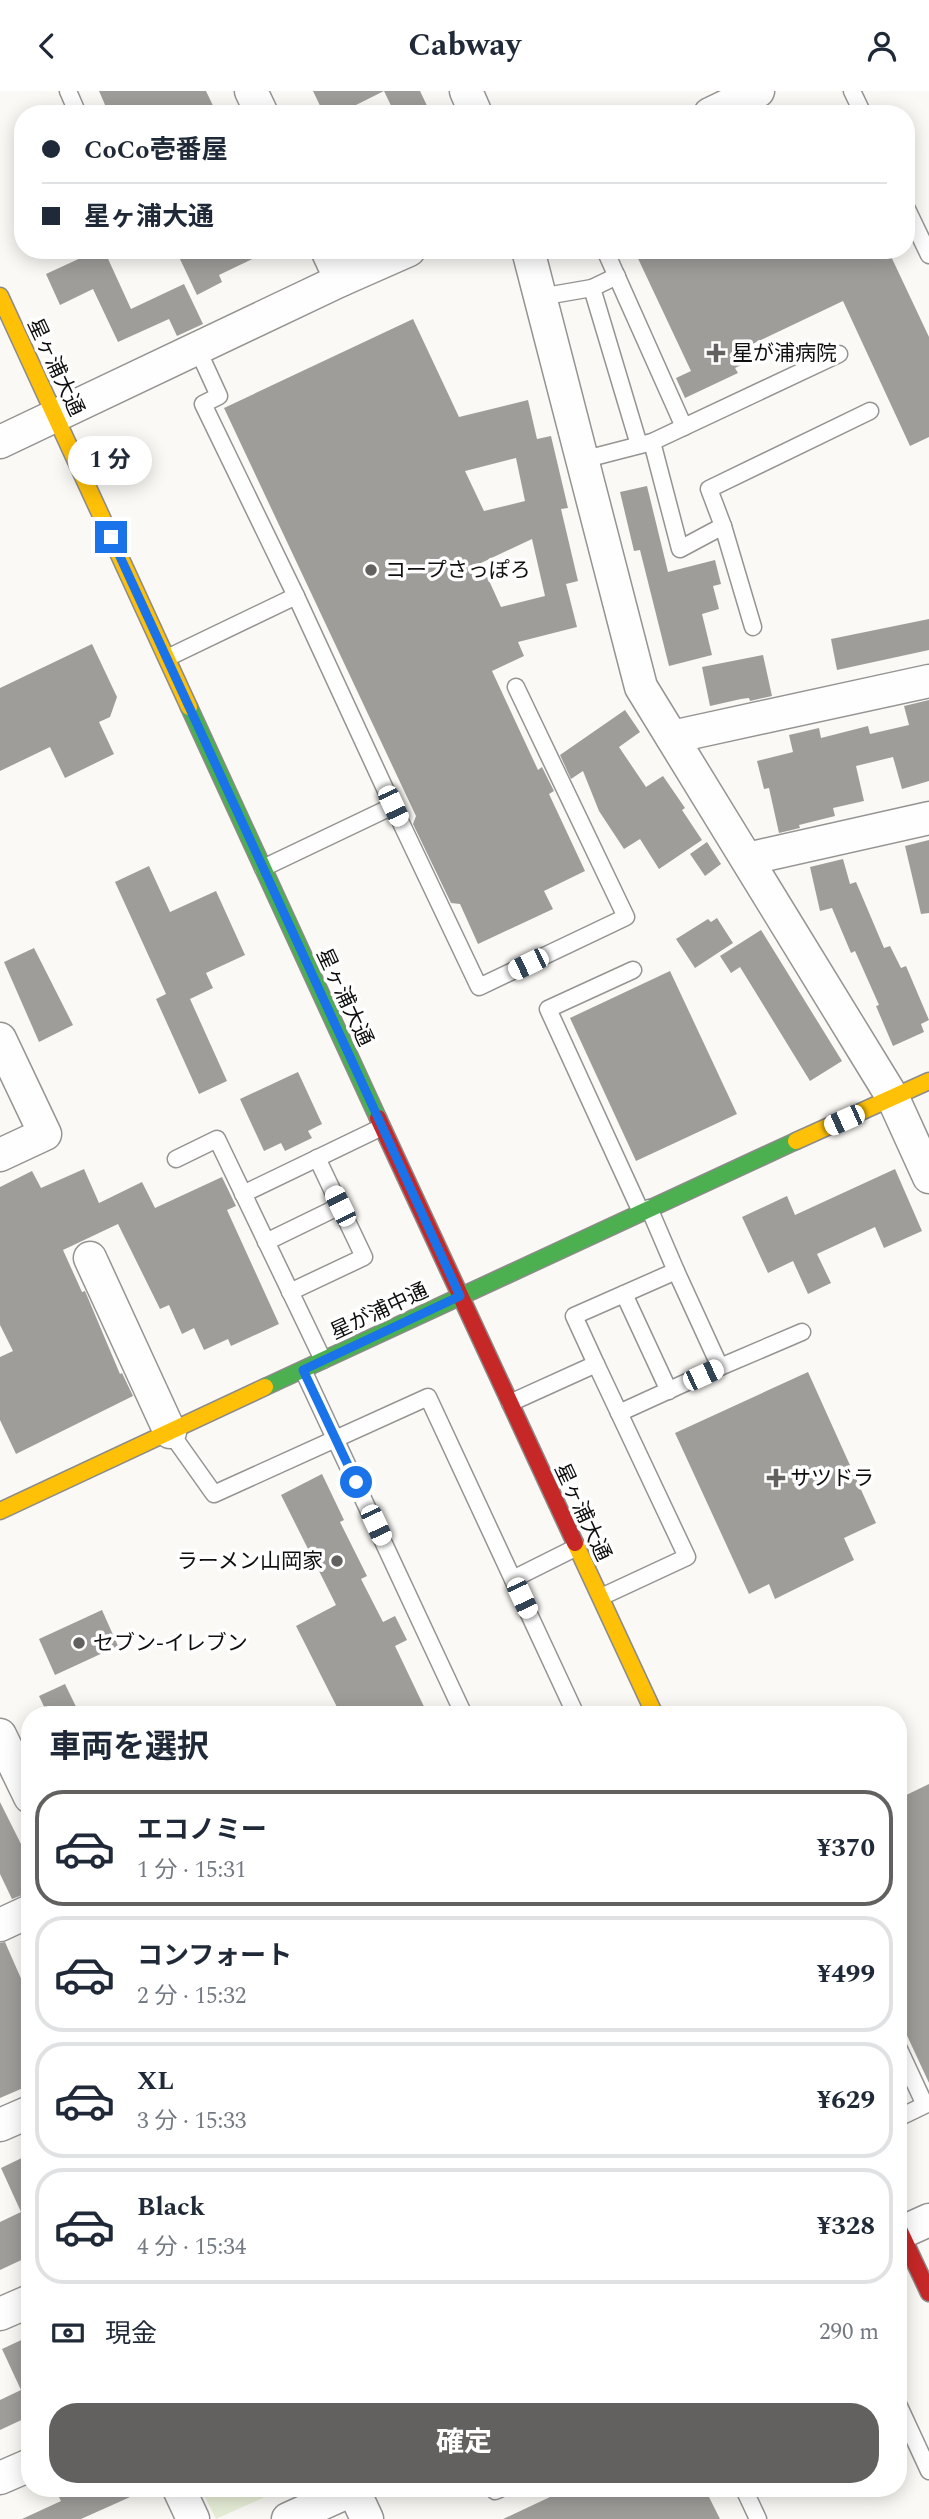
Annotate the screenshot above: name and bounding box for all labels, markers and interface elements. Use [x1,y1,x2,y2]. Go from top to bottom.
text: Cabway [408,21,521,70]
icon: back [28,27,66,65]
icon: person [863,27,901,65]
text: CoCo壱番屋 [84,130,227,170]
text: 星ヶ浦大通 [84,197,214,237]
street label: 星ヶ浦大通 [18,313,92,422]
place label: 星が浦病院 [732,338,837,370]
marker: 星が浦病院 [706,343,726,363]
callout: 1 分 [69,435,153,485]
text: 1 分 [89,443,131,478]
route end [95,521,127,553]
place label: コープさっぽろ [385,555,531,587]
marker: コープさっぽろ [363,562,379,578]
car [375,783,412,829]
street label: 星ヶ浦大通 [307,943,381,1052]
car [505,945,552,983]
car [821,1102,868,1138]
car [322,1183,359,1229]
street label: 星が浦中通 [325,1275,434,1349]
car [680,1357,727,1393]
street label: 星ヶ浦大通 [545,1458,619,1567]
place label: サツドラ [790,1463,874,1495]
route start [340,1466,372,1498]
marker: サツドラ [768,1470,784,1486]
car [358,1502,395,1548]
place label: ラーメン山岡家 [177,1546,323,1578]
marker: ラーメン山岡家 [329,1553,345,1569]
car [504,1575,541,1621]
place label: セブン-イレブン [93,1628,248,1660]
marker: セブン-イレブン [71,1635,87,1651]
text: 車両を選択 [49,1723,209,1772]
text: エコノミー [137,1810,267,1850]
icon: car [53,1817,116,1880]
text: ¥370 [817,1828,875,1868]
text: 1 分 · 15:31 [137,1853,246,1888]
text: コンフォート [137,1936,292,1976]
icon: car [53,1943,116,2006]
text: ¥499 [817,1954,875,1994]
text: 2 分 · 15:32 [137,1979,246,2014]
text: XL [137,2061,174,2101]
icon: car [53,2069,116,2132]
text: ¥629 [817,2080,875,2120]
text: 3 分 · 15:33 [137,2104,246,2139]
text: Black [137,2187,205,2227]
icon: car [53,2195,116,2258]
text: ¥328 [817,2206,875,2246]
text: 4 分 · 15:34 [137,2230,246,2265]
icon: cash [49,2314,87,2352]
text: 現金 [105,2314,157,2354]
text: 290 m [819,2315,879,2350]
button: 確定 [49,2403,879,2483]

